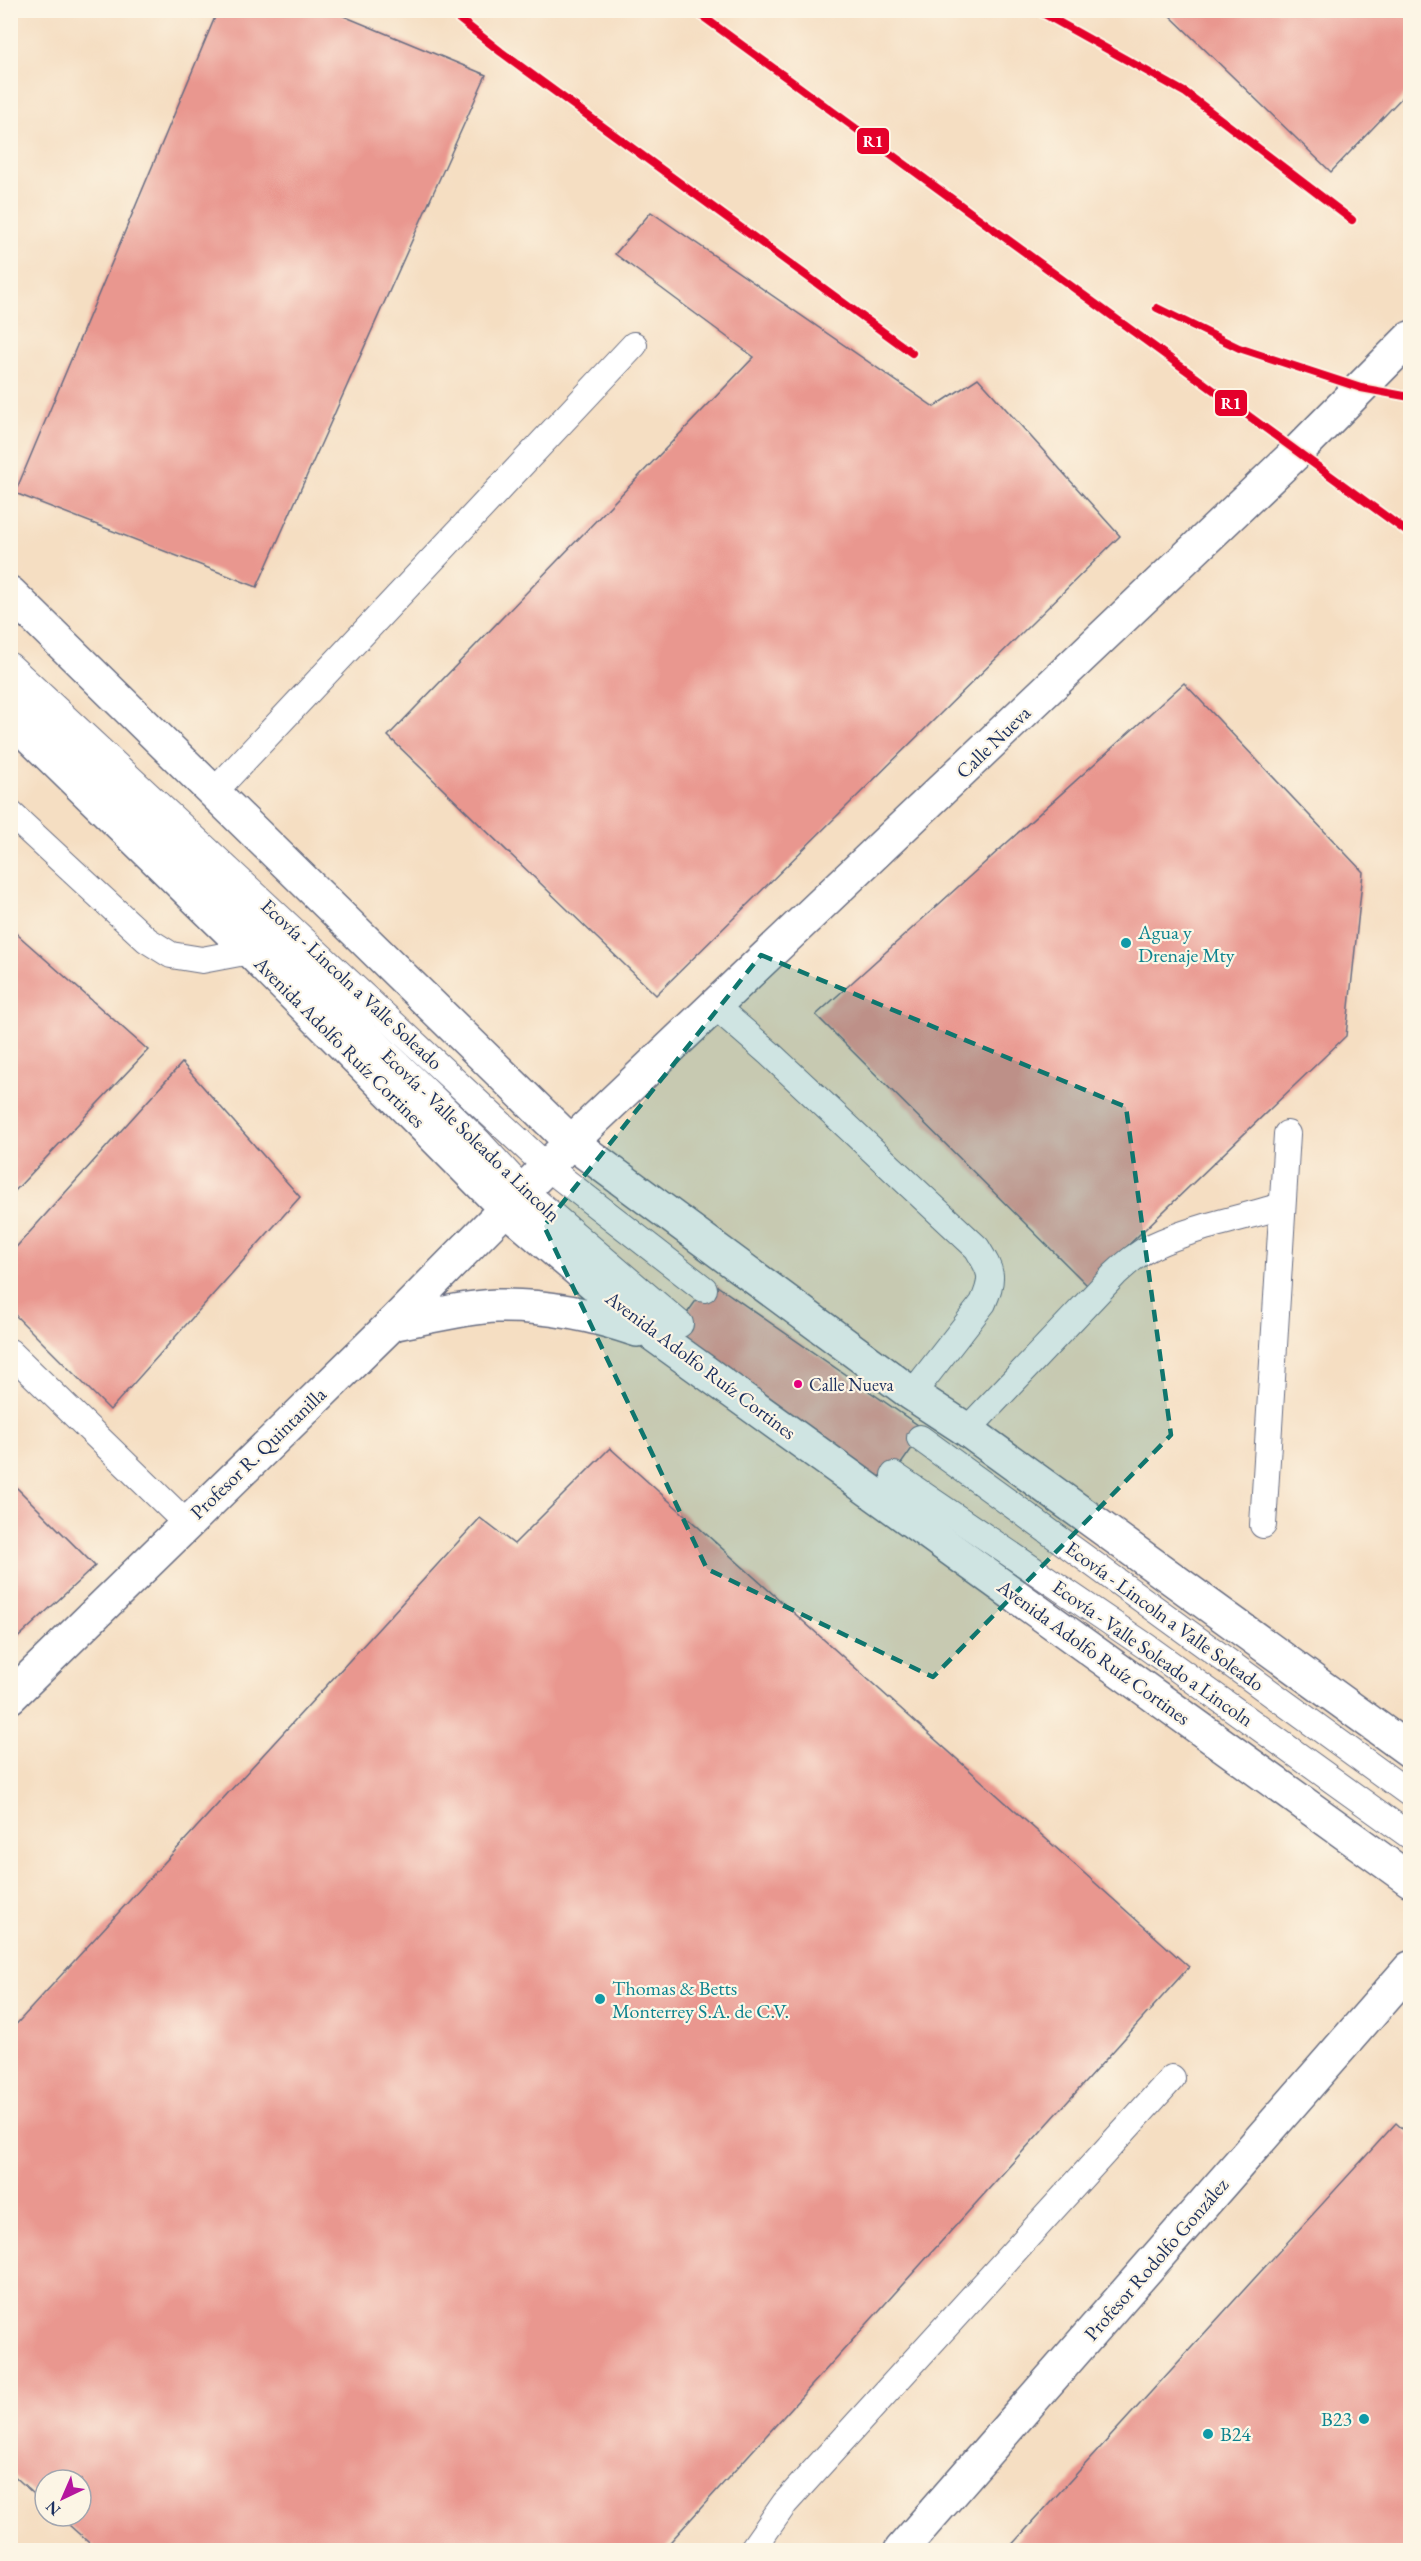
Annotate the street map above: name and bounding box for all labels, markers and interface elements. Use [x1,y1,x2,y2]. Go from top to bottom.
line badge: R1 [856,127,890,155]
text: R1 [863,131,883,152]
line badge: R1 [1214,389,1248,417]
text: R1 [1221,393,1241,414]
street label: Calle Nueva [950,700,1036,784]
street label: Ecovía - Lincoln a Valle Soleado [256,893,448,1075]
place label: Agua y Drenaje Mty [1137,919,1235,968]
marker: Agua y Drenaje Mty [1119,936,1133,950]
street label: Avenida Adolfo Ruíz Cortines [248,950,431,1133]
street label: Ecovía - Valle Soleado a Lincoln [376,1043,566,1228]
street label: Avenida Adolfo Ruíz Cortines [600,1284,802,1445]
place label: Calle Nueva [809,1373,895,1396]
marker: Calle Nueva [792,1378,804,1390]
street label: Profesor R. Quintanilla [184,1381,332,1525]
street label: Ecovía - Lincoln a Valle Soleado [1061,1535,1270,1697]
street label: Avenida Adolfo Ruíz Cortines [992,1573,1196,1731]
street label: Ecovía - Valle Soleado a Lincoln [1047,1574,1259,1733]
place label: Thomas & Betts Monterrey S.A. de C.V. [612,1975,789,2024]
marker: Thomas & Betts Monterrey S.A. de C.V. [593,1992,607,2006]
street label: Profesor Rodolfo González [1078,2172,1234,2346]
place label: B23 [1321,2406,1352,2432]
marker: B23 [1357,2412,1371,2426]
place label: B24 [1220,2421,1251,2447]
marker: B24 [1201,2427,1215,2441]
north arrow [33,2468,93,2528]
text: N [41,2496,65,2520]

